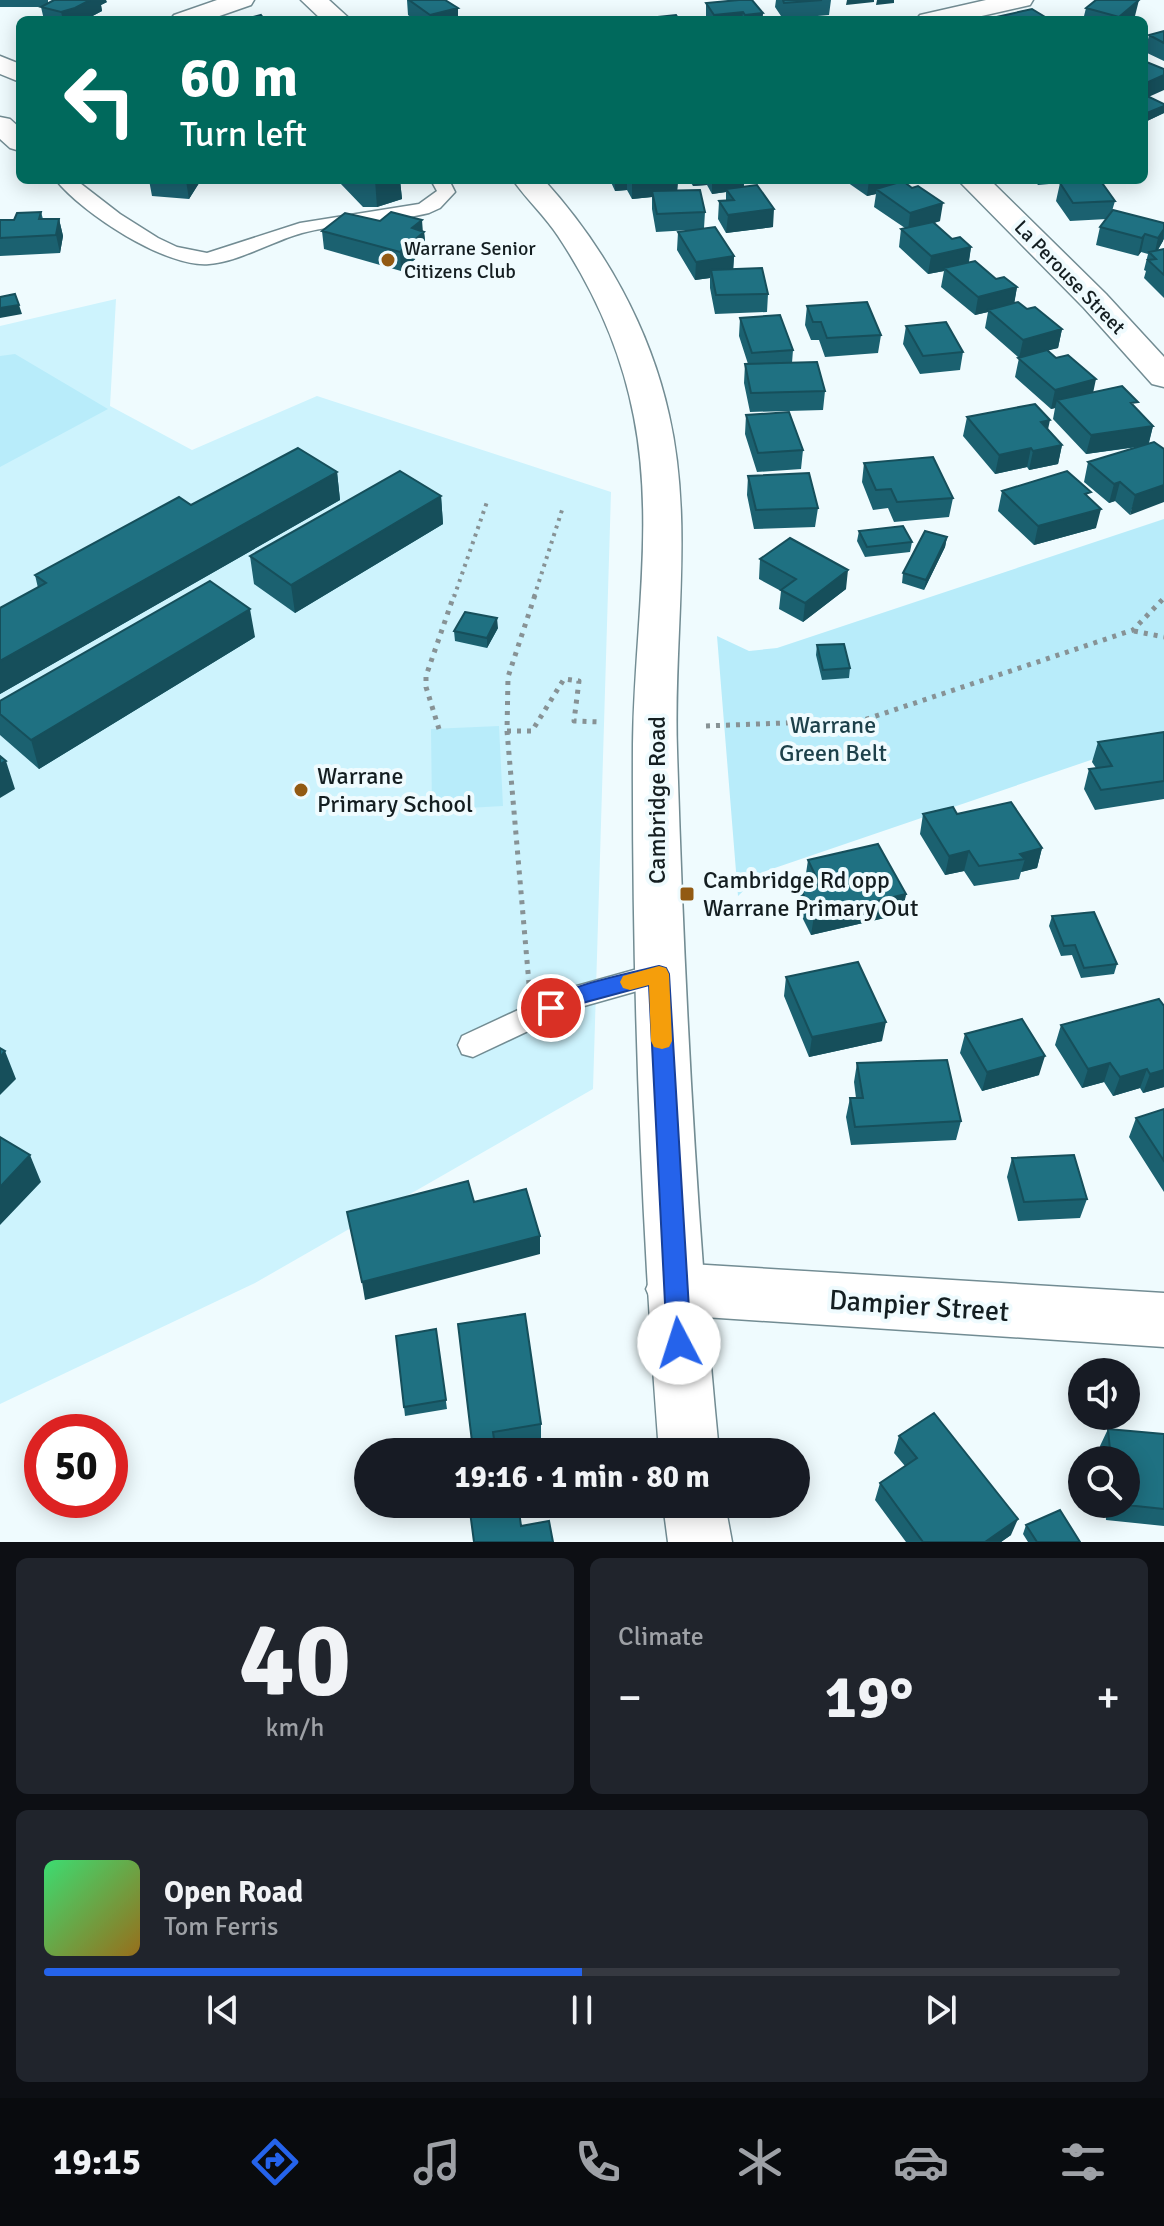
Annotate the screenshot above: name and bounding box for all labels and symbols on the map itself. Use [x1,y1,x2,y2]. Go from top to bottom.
street label: La Perouse Street [1009,215,1130,340]
place label: Warrane Senior Citizens Club [404,236,536,284]
marker: Warrane Senior Citizens Club [379,251,397,269]
park label: Warrane Green Belt [779,710,887,768]
street label: Cambridge Road [642,716,672,884]
place label: Warrane Primary School [317,761,473,819]
marker: Warrane Primary School [292,781,310,799]
place label: Cambridge Rd opp Warrane Primary Out [703,865,918,923]
marker: Cambridge Rd opp Warrane Primary Out [678,885,696,903]
pin [517,974,585,1042]
street label: Dampier Street [828,1283,1010,1329]
position arrow [637,1301,721,1385]
speed limit sign: 50 [24,1414,128,1518]

